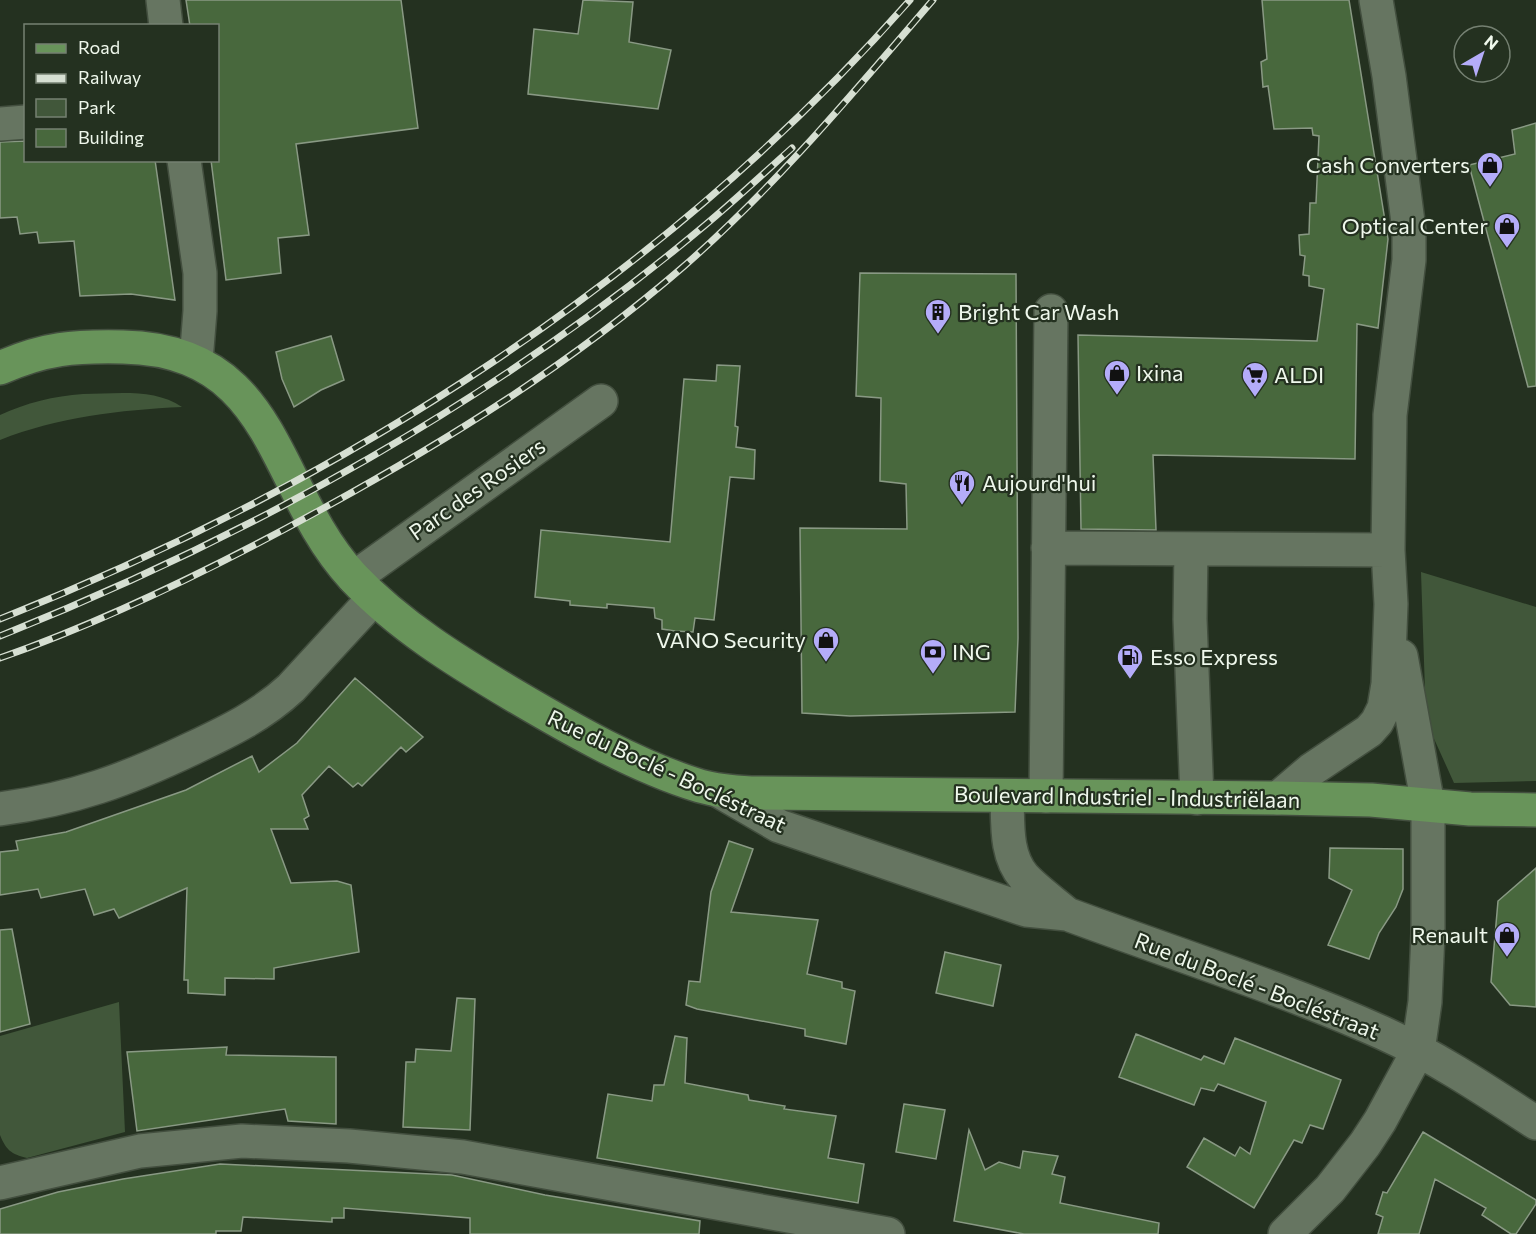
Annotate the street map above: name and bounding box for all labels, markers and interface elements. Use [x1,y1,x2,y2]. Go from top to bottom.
legend [24,24,219,162]
north arrow [1452,24,1512,84]
text: N [1481,31,1502,53]
text: Road [78,36,120,58]
text: Railway [78,66,141,88]
text: Park [78,96,116,118]
text: Building [78,126,144,148]
shop icon: Cash Converters [1475,150,1505,188]
place label: Cash Converters [1306,151,1470,178]
shop icon: Optical Center [1492,211,1522,249]
place label: Optical Center [1342,212,1488,239]
building icon: Bright Car Wash [923,297,953,335]
place label: Bright Car Wash [958,298,1119,325]
shop icon: Ixina [1102,358,1132,396]
place label: Ixina [1136,359,1184,386]
supermarket icon: ALDI [1240,360,1270,398]
place label: ALDI [1274,361,1324,388]
street label: Parc des Rosiers [403,432,550,546]
restaurant icon: Aujourd'hui [947,468,977,506]
place label: Aujourd'hui [982,469,1096,496]
shop icon: VANO Security [811,625,841,663]
place label: VANO Security [656,626,806,653]
bank icon: ING [918,637,948,675]
place label: ING [952,638,991,665]
fuel station icon: Esso Express [1115,642,1145,680]
place label: Esso Express [1150,643,1278,670]
street label: Rue du Boclé - Bocléstraat [544,703,791,838]
street label: Boulevard Industriel - Industriëlaan [954,780,1300,813]
shop icon: Renault [1492,920,1522,958]
place label: Renault [1411,921,1488,948]
street label: Rue du Boclé - Bocléstraat [1131,926,1383,1045]

